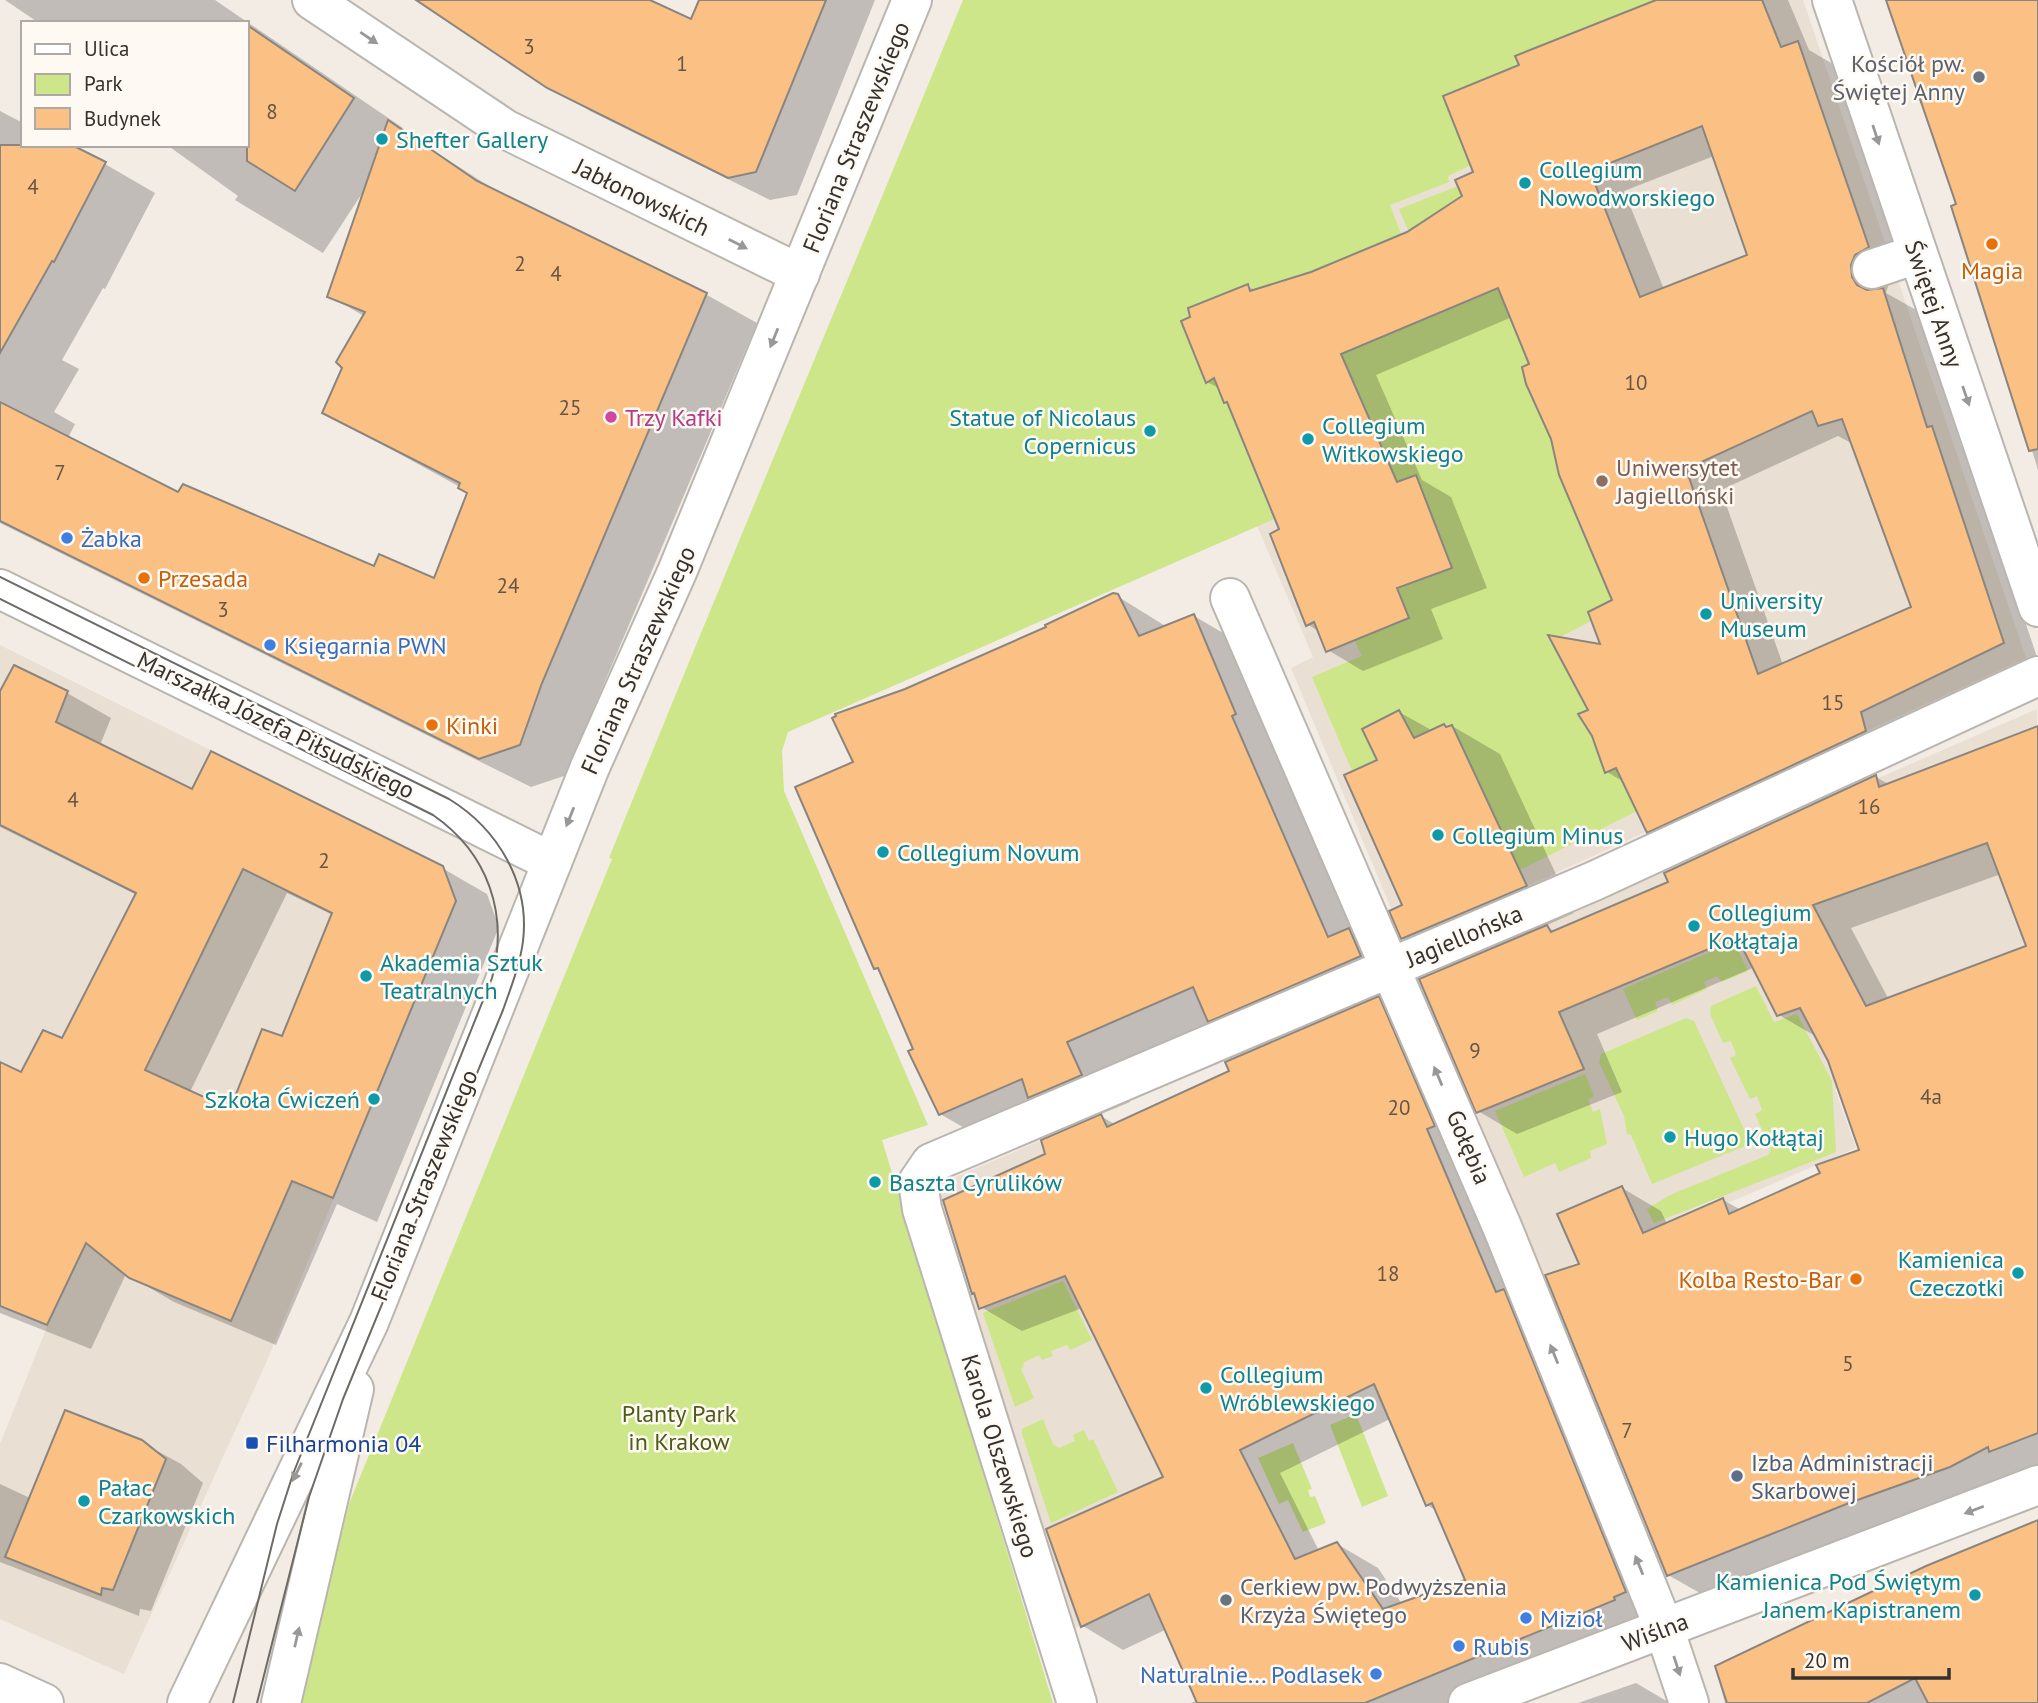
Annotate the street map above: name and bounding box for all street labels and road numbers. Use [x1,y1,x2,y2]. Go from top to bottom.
street label: Floriana Straszewskiego [795,17,917,257]
street label: Jabłonowskich [568,150,715,243]
street label: Świętej Anny [1898,236,1970,372]
street label: Floriana Straszewskiego [574,541,702,779]
street label: Marszałka Józefa Piłsudskiego [132,644,420,806]
street label: Jagiellońska [1400,898,1527,975]
street label: Floriana Straszewskiego [363,1065,485,1305]
street label: Gołębia [1439,1105,1499,1189]
street label: Karola Olszewskiego [954,1350,1046,1562]
street label: Wiślna [1617,1605,1693,1659]

